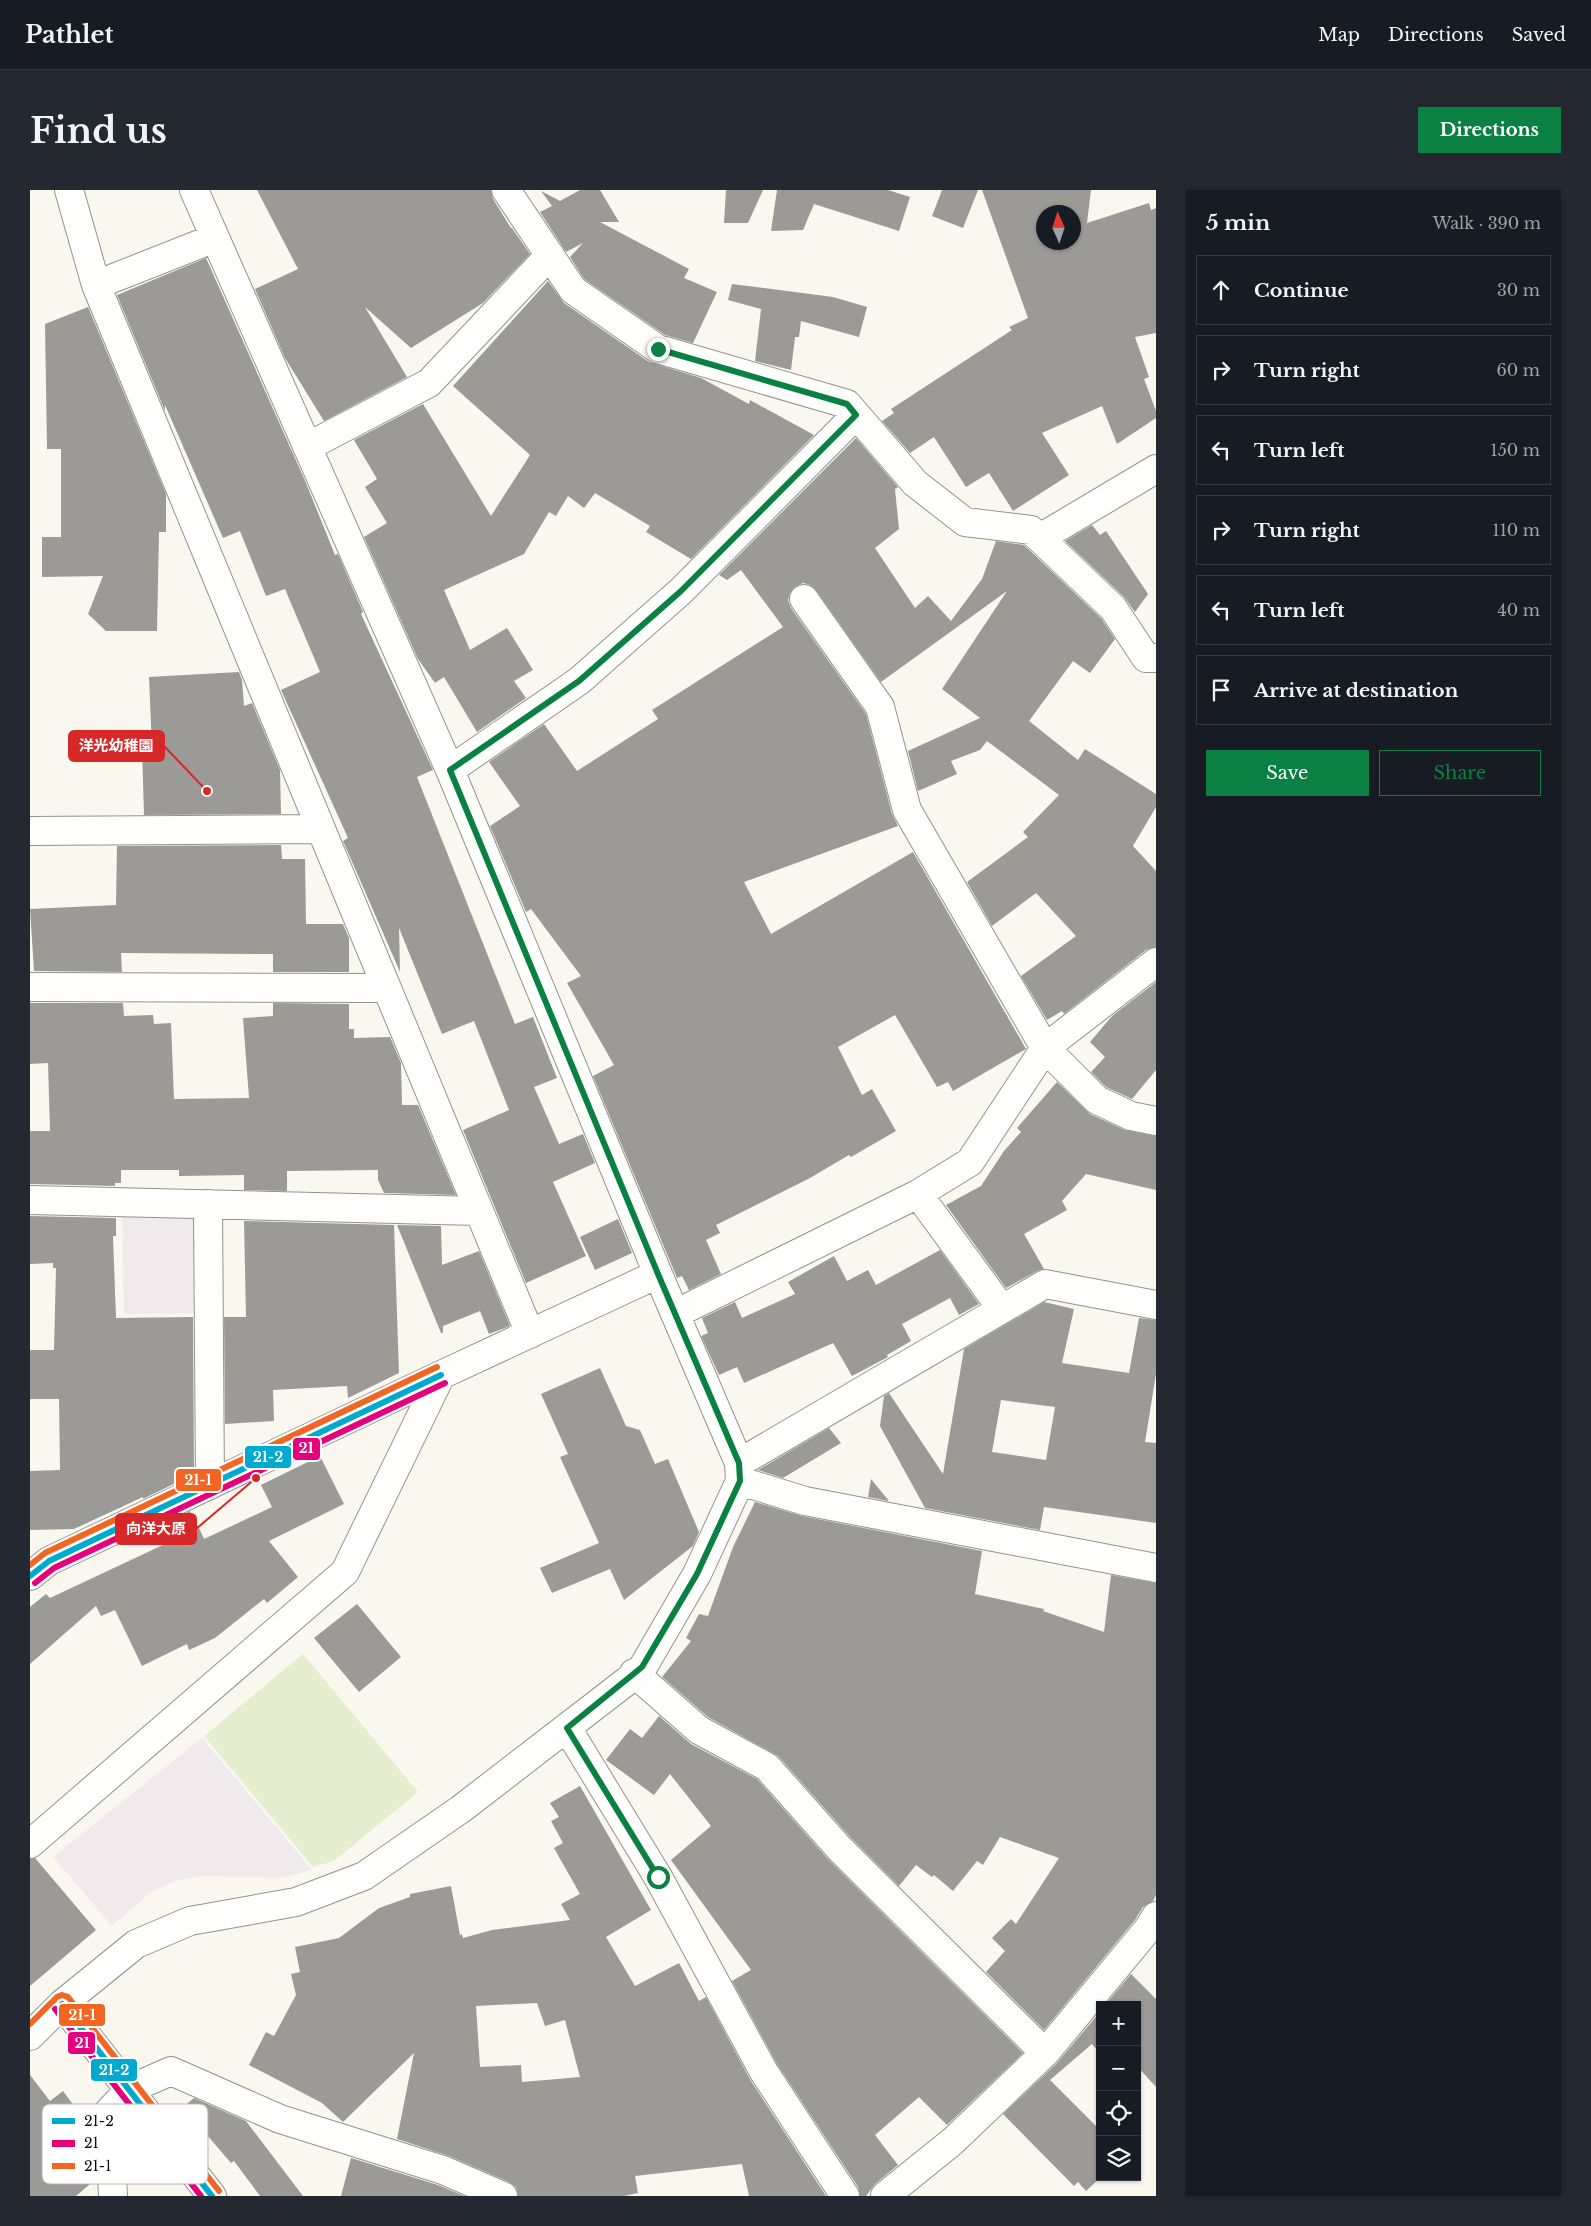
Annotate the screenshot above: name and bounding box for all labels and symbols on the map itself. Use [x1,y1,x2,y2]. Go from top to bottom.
north arrow [1036,205,1081,250]
route end [647,338,670,361]
callout: 洋光幼稚園 [69,731,164,761]
text: 洋光幼稚園 [78,736,154,755]
line badge: 21 [292,1437,321,1461]
text: 21 [298,1439,314,1457]
line badge: 21-2 [244,1445,292,1469]
text: 21-2 [253,1448,283,1466]
line badge: 21-1 [175,1468,222,1492]
text: 21-1 [184,1471,212,1489]
callout: 向洋大原 [116,1514,196,1544]
text: 向洋大原 [126,1519,186,1538]
route start [647,1866,670,1889]
line badge: 21-1 [58,2003,106,2027]
text: 21-1 [68,2006,96,2024]
line badge: 21 [67,2031,96,2055]
text: 21 [74,2034,90,2052]
line badge: 21-2 [90,2058,138,2082]
text: 21-2 [99,2061,129,2079]
legend [42,2104,208,2184]
text: 21-2 [84,2112,114,2130]
text: 21 [84,2134,99,2152]
text: 21-1 [84,2157,112,2175]

